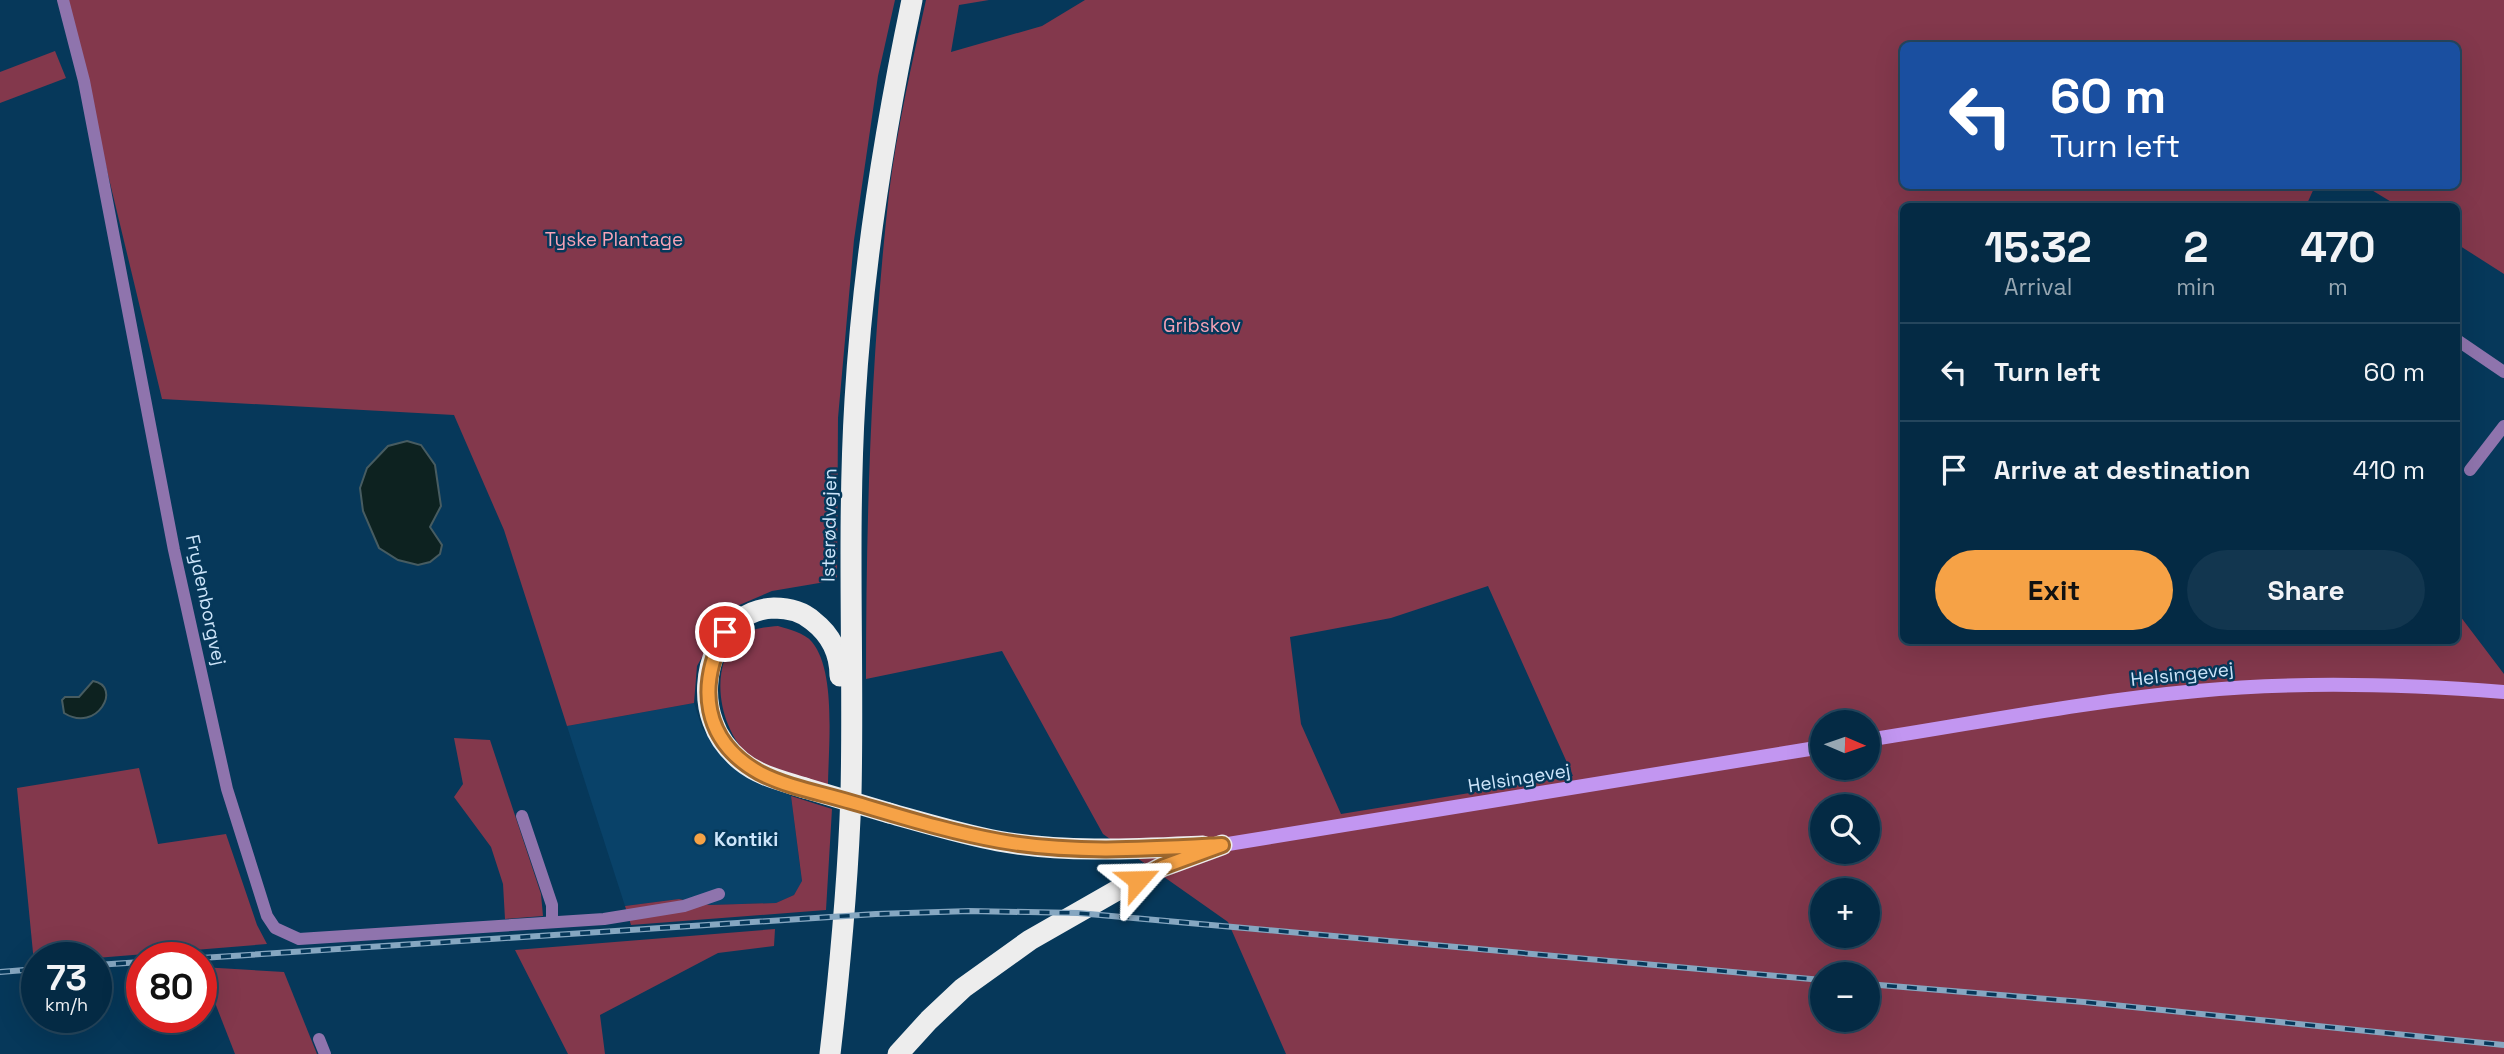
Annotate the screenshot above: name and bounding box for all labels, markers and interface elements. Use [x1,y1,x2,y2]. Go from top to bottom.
text: 60 m [2050,65,2166,127]
icon: left [1935,70,2026,161]
text: Turn left [2050,126,2180,166]
text: 15:32 [1985,221,2092,274]
text: 2 [2183,221,2208,274]
text: 470 [2300,221,2375,274]
park label: Tyske Plantage [545,227,683,252]
text: Arrival [2004,272,2072,302]
text: min [2176,272,2216,302]
text: m [2328,272,2348,302]
park label: Gribskov [1163,313,1241,338]
icon: left [1935,353,1973,391]
text: Turn left [1994,355,2101,389]
text: 60 m [2363,355,2425,389]
icon: arrive [1935,451,1973,489]
text: Arrive at destination [1994,453,2251,487]
text: 410 m [2353,453,2425,487]
street label: Isterødvejen [816,468,842,582]
street label: Frydenborgvej [180,532,232,668]
button: Exit [1935,550,2173,630]
button: Share [2187,550,2425,630]
pin [695,602,755,662]
icon: arrive [706,613,744,651]
street label: Helsingevej [2129,656,2235,692]
north arrow [1810,710,1880,780]
map controls [1810,710,1880,1032]
street label: Helsingevej [1466,758,1572,798]
button: search [1810,794,1880,864]
place label: Kontiki [714,827,778,852]
marker: Kontiki [692,831,708,847]
position arrow [1101,843,1175,917]
button: + [1810,878,1880,948]
speed limit sign: 80 [126,942,217,1033]
text: 73 [46,956,87,1000]
button: − [1810,962,1880,1032]
text: km/h [45,993,88,1016]

